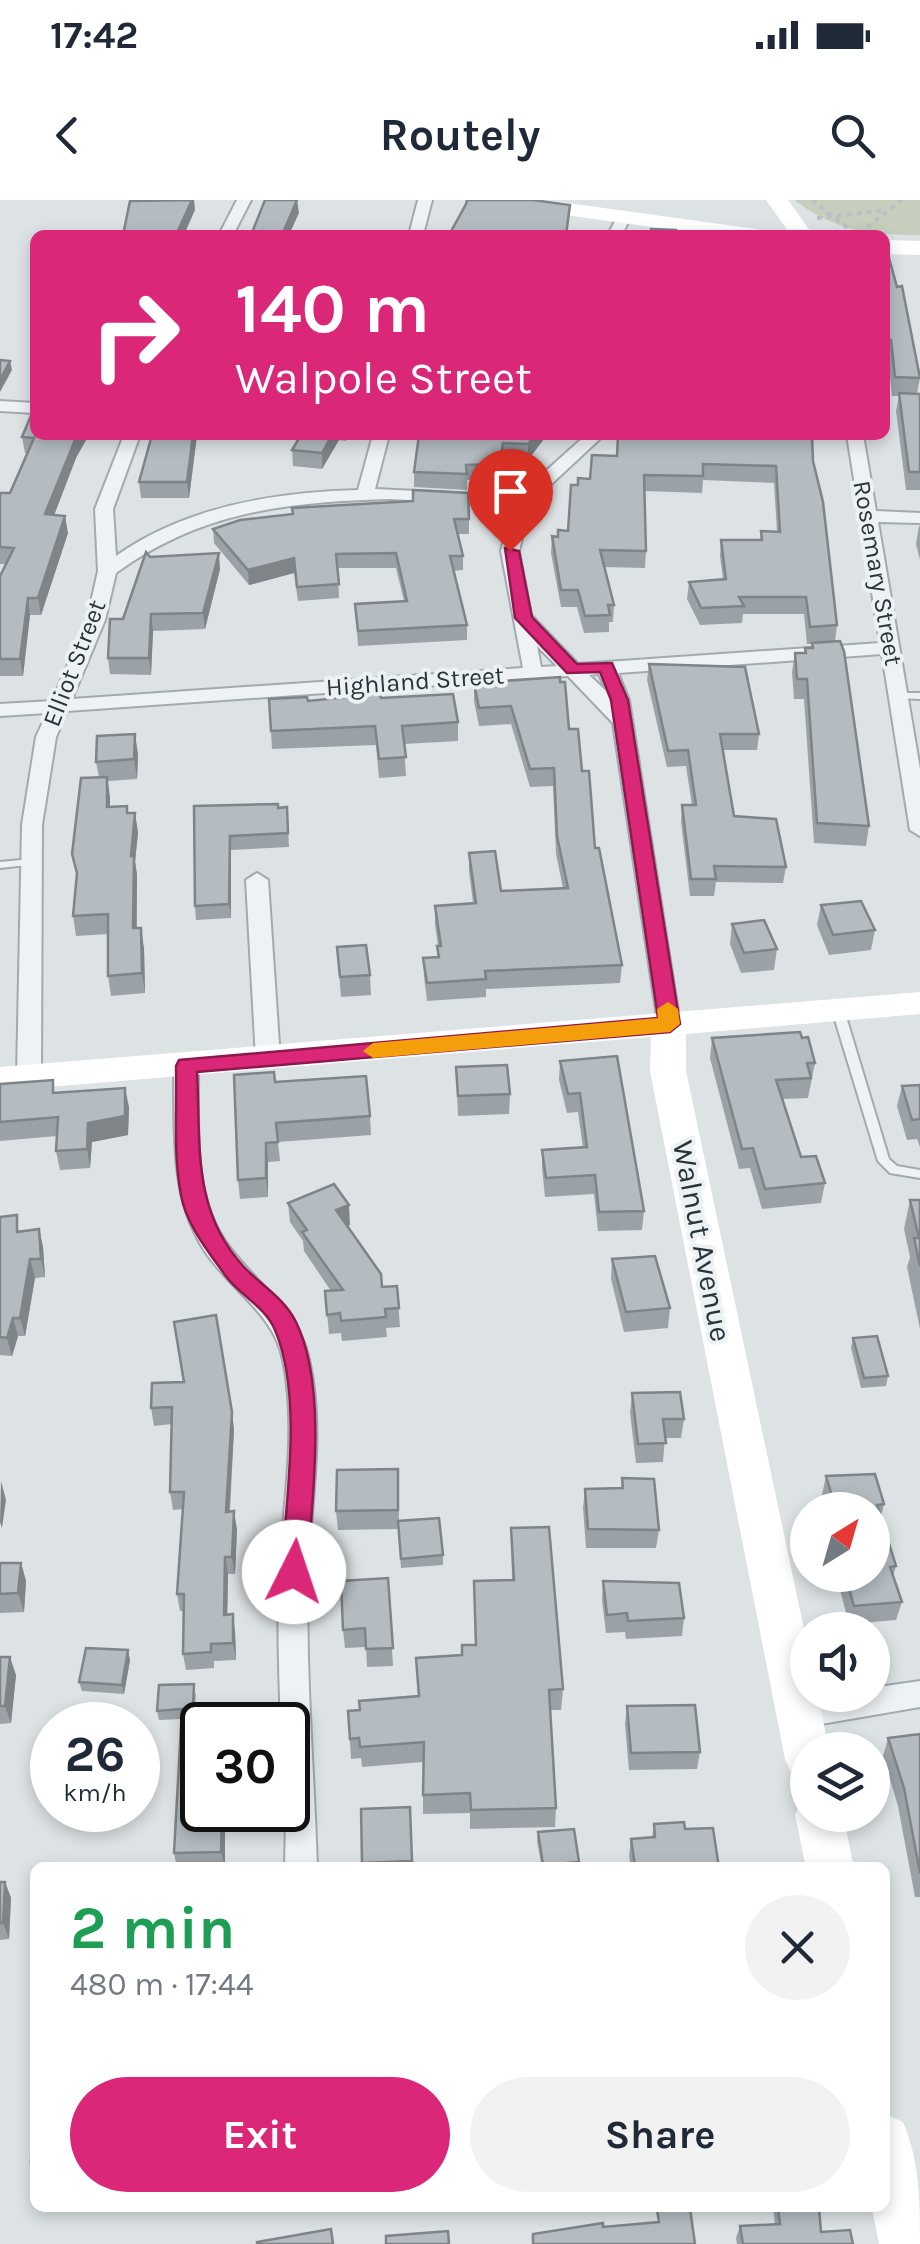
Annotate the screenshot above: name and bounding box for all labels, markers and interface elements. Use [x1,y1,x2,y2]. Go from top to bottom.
text: 17:42 [50,13,138,58]
icon: back [40,108,95,163]
icon: search [825,108,880,163]
text: Routely [380,109,540,161]
text: 140 m [235,268,430,350]
icon: right [70,270,200,400]
text: Walpole Street [235,352,532,404]
pin [468,449,553,552]
icon: arrive [483,464,538,519]
street label: Rosemary Street [847,478,909,668]
street label: Elliot Street [37,596,111,730]
street label: Highland Street [325,660,505,702]
street label: Walnut Avenue [665,1137,739,1345]
north arrow [790,1492,890,1592]
map controls [790,1492,890,1832]
position arrow [242,1520,346,1624]
button: sound [790,1612,890,1712]
speed limit sign: 30 [180,1702,310,1832]
text: 26 [65,1725,125,1784]
button: layers [790,1732,890,1832]
text: km/h [63,1778,127,1807]
text: 2 min [70,1893,235,1963]
button: close [745,1895,850,2000]
text: 480 m · 17:44 [70,1966,254,2003]
button: Exit [70,2077,450,2192]
button: Share [470,2077,850,2192]

